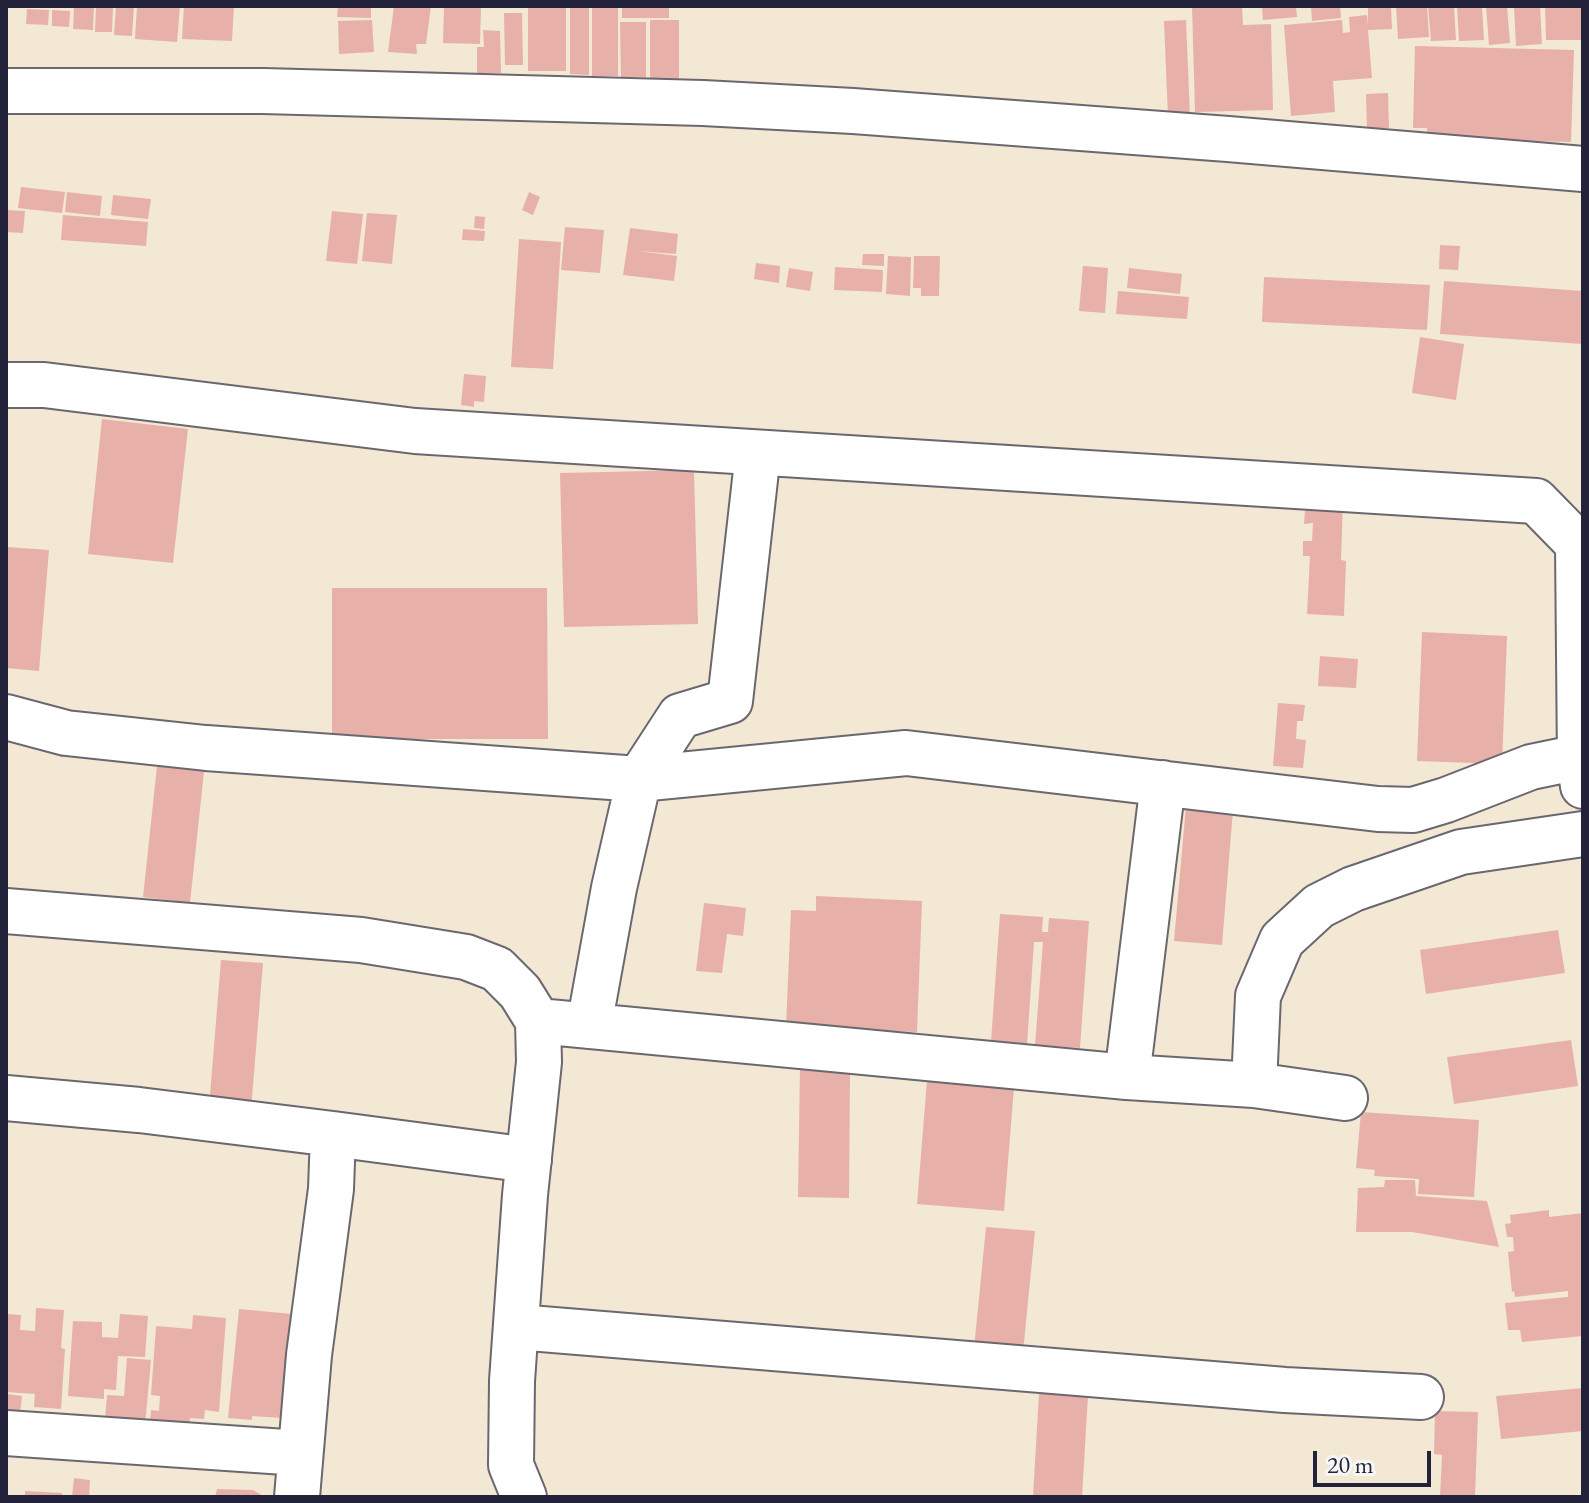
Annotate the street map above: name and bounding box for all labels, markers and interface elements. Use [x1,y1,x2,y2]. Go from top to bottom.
scale bar [1317,1435,1435,1485]
text: 20 m [1327,1449,1374,1480]

